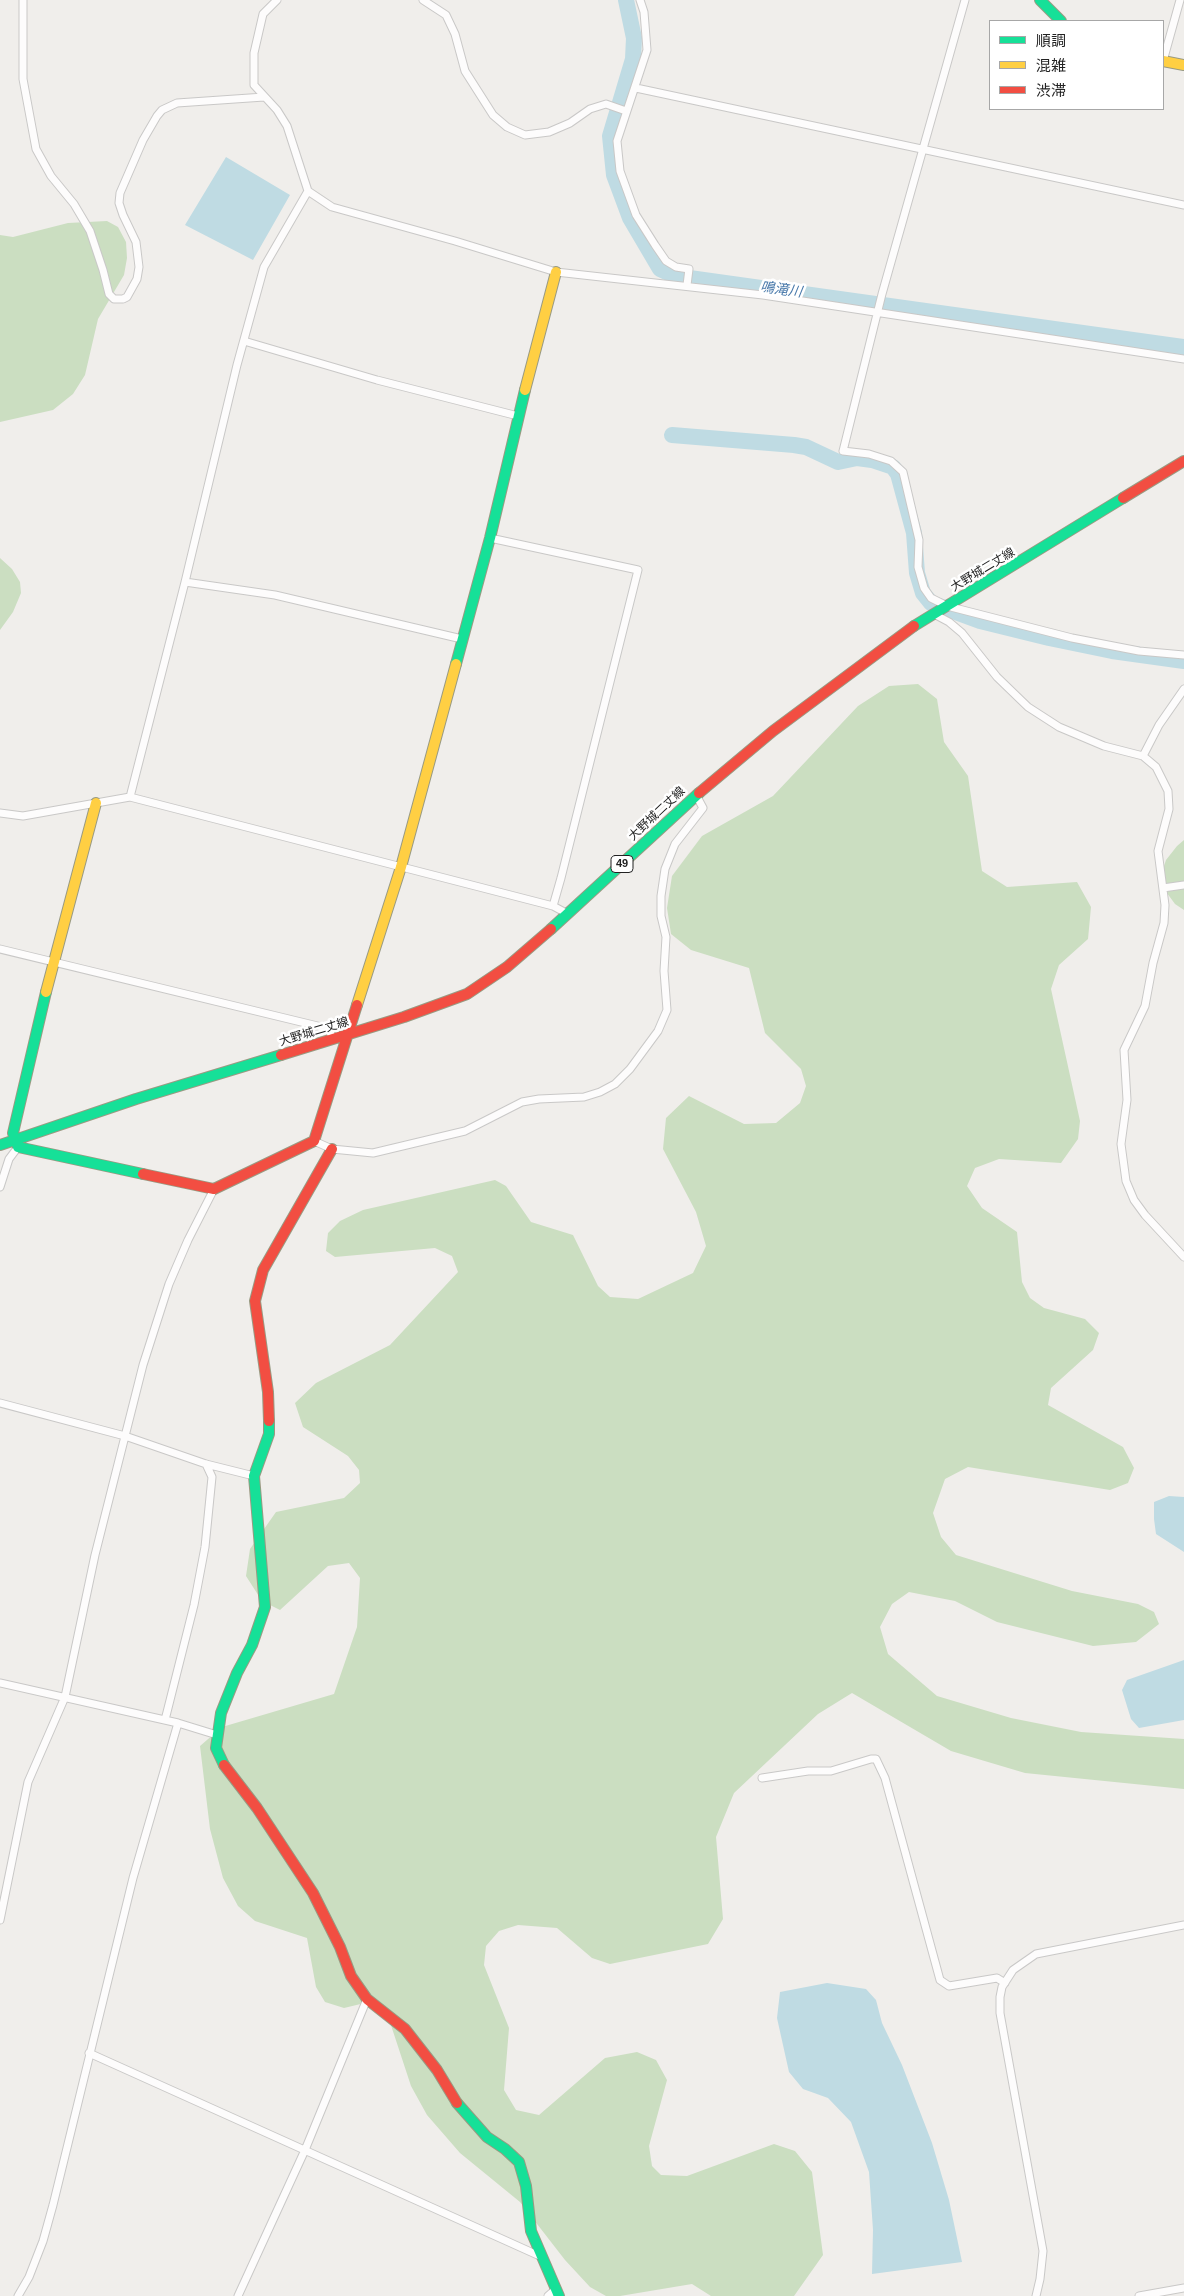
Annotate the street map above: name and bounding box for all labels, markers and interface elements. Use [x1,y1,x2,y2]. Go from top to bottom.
legend [989,20,1164,110]
text: 順調 [1036,32,1066,49]
text: 混雑 [1036,57,1066,74]
text: 渋滞 [1036,82,1066,99]
water label: 鳴滝川 [759,279,803,301]
street label: 大野城二丈線 [948,545,1018,595]
street label: 大野城二丈線 [626,784,688,844]
road number: 49 [611,856,633,872]
street label: 大野城二丈線 [277,1015,351,1049]

